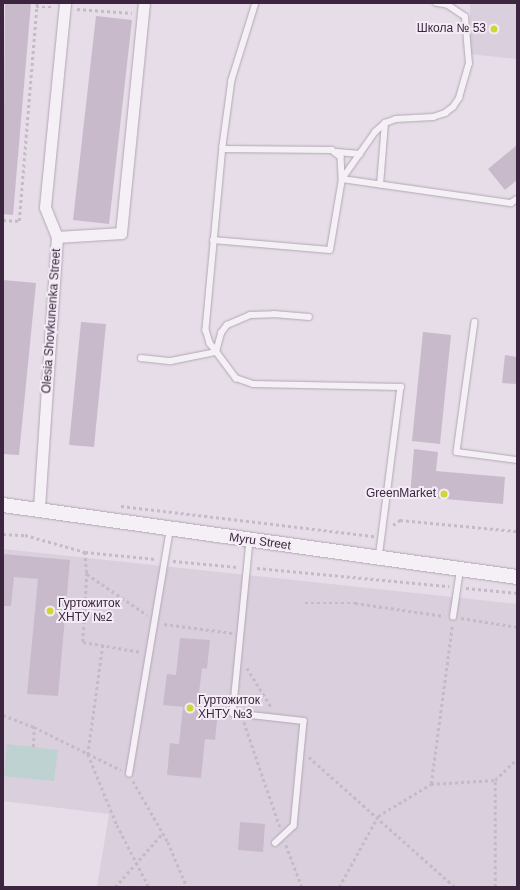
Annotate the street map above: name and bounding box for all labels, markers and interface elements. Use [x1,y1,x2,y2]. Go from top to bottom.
place label: Школа № 53 [417,22,486,36]
marker: Школа № 53 [489,24,499,34]
street label: Olesia Shovkunenka Street [40,248,64,394]
place label: GreenMarket [366,487,436,501]
marker: GreenMarket [439,489,449,499]
street label: Myru Street [228,531,292,553]
place label: Гуртожиток ХНТУ №2 [58,597,120,625]
marker: Гуртожиток ХНТУ №2 [45,606,55,616]
place label: Гуртожиток ХНТУ №3 [198,694,260,722]
marker: Гуртожиток ХНТУ №3 [185,703,195,713]

